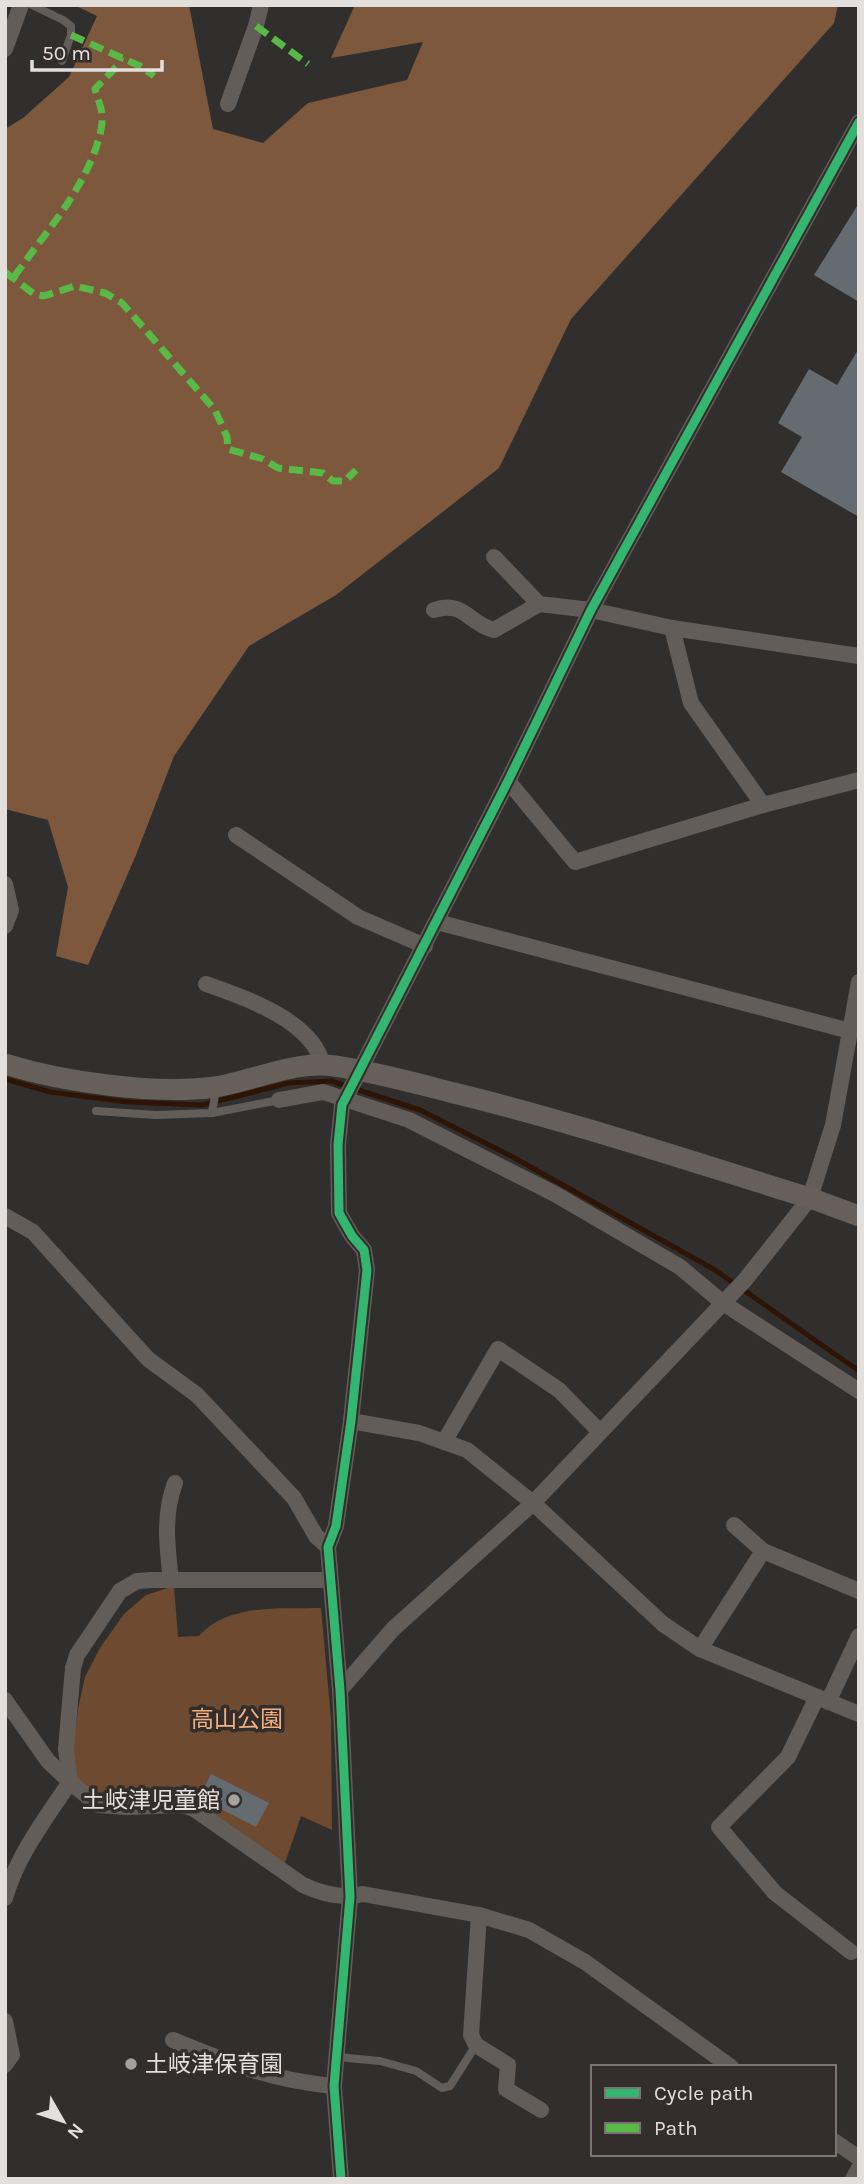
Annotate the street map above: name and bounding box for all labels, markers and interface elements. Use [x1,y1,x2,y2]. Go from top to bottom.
scale bar [32,28,161,72]
text: 50 m [42,41,91,65]
park label: 高山公園 [191,1706,283,1733]
place label: 土岐津児童館 [82,1787,220,1814]
marker: 土岐津児童館 [226,1792,242,1808]
place label: 土岐津保育園 [145,2051,283,2078]
marker: 土岐津保育園 [123,2056,139,2072]
legend [591,2065,836,2156]
text: Cycle path [654,2081,754,2105]
north arrow [28,2086,98,2156]
text: Path [654,2116,698,2140]
text: N [63,2119,88,2143]

